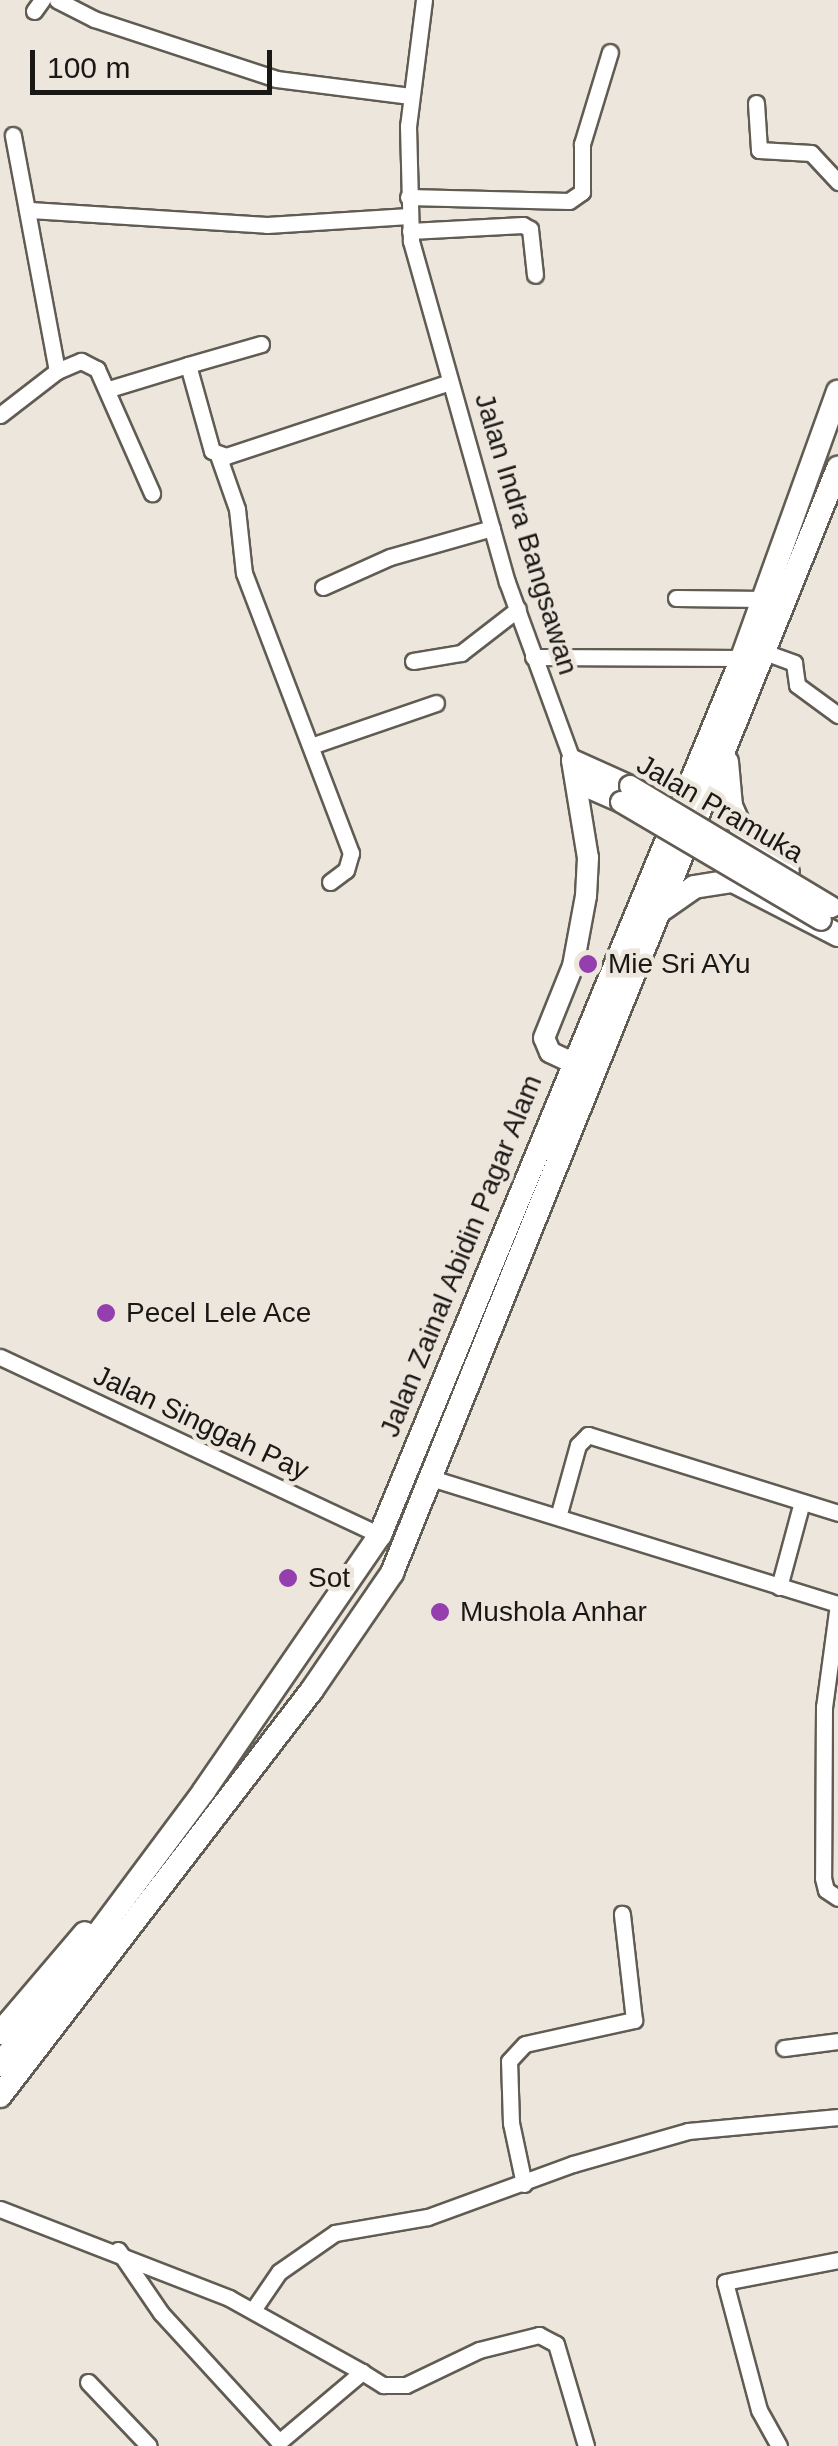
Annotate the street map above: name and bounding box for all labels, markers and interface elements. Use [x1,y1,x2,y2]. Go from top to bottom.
scale bar [35,30,278,92]
text: 100 m [47,51,130,84]
street label: Jalan Indra Bangsawan [467,389,585,679]
street label: Jalan Pramuka [631,748,809,870]
place label: Mie Sri AYu [608,947,752,981]
marker: Mie Sri AYu [577,953,599,975]
street label: Jalan Zainal Abidin Pagar Alam [372,1069,550,1443]
place label: Pecel Lele Ace [126,1296,313,1330]
marker: Pecel Lele Ace [95,1302,117,1324]
street label: Jalan Singgah Pay [88,1358,314,1488]
place label: Sot [308,1561,350,1595]
marker: Sot [277,1567,299,1589]
place label: Mushola Anhar [460,1595,648,1629]
marker: Mushola Anhar [429,1601,451,1623]

